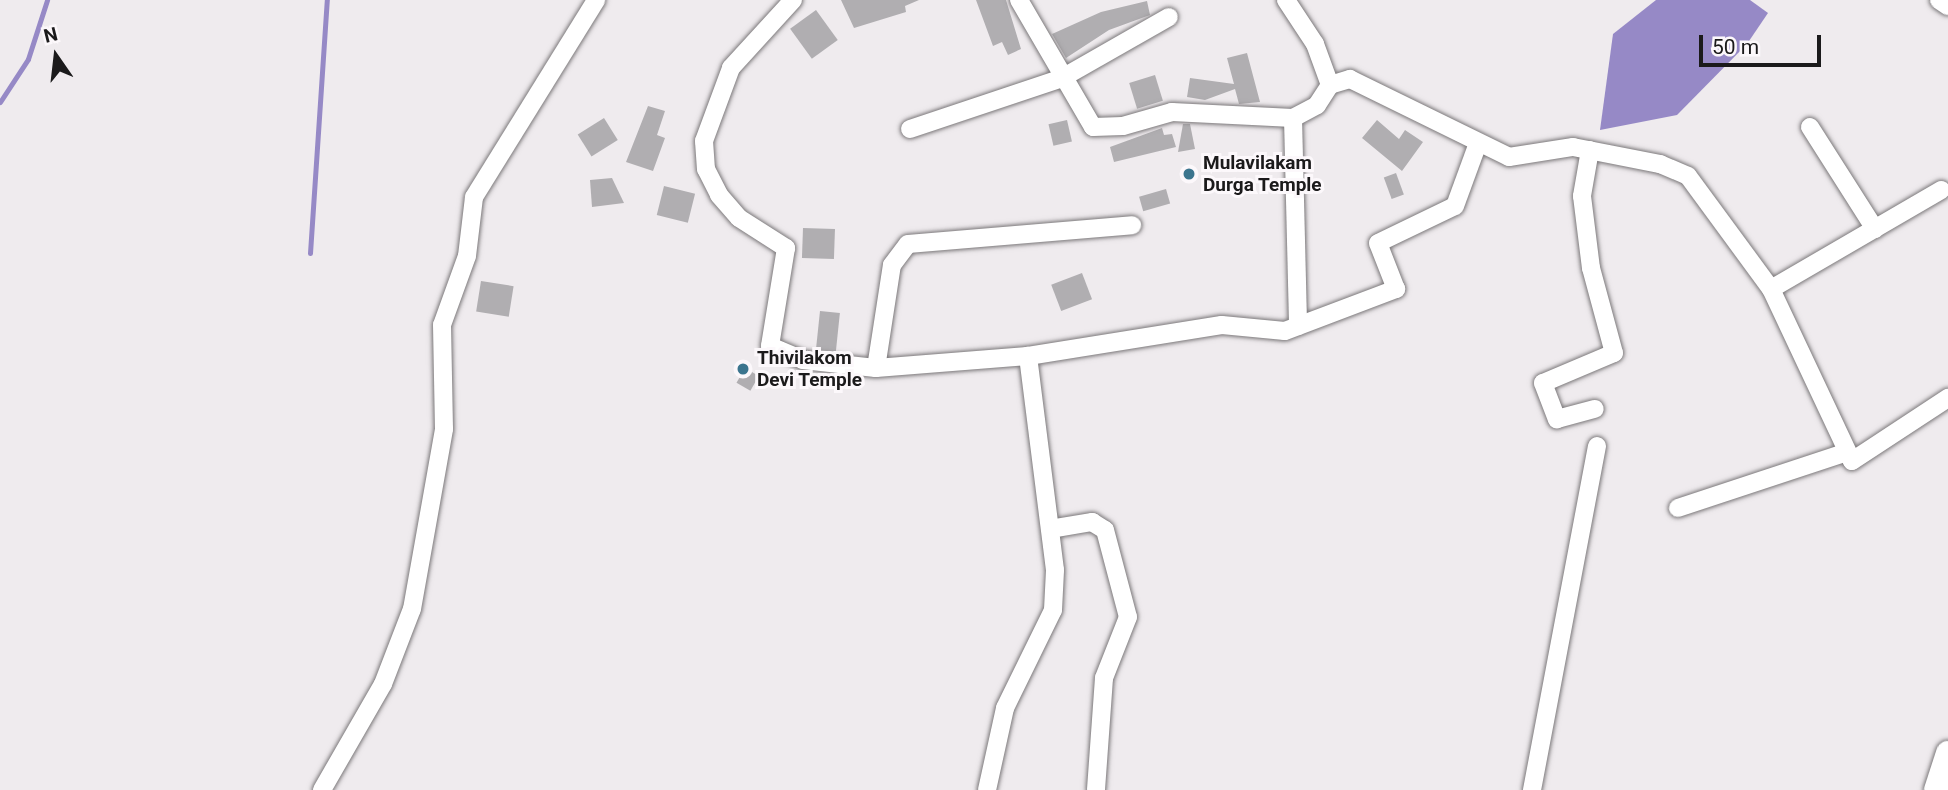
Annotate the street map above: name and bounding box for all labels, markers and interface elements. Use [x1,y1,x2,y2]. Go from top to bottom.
north arrow [21,21,91,91]
scale bar [1703,21,1826,65]
text: N [42,22,60,48]
text: 50 m [1712,35,1759,59]
place label: Mulavilakam Durga Temple [1203,152,1322,196]
marker: Mulavilakam Durga Temple [1181,166,1197,182]
place label: Thivilakom Devi Temple [757,347,862,391]
marker: Thivilakom Devi Temple [735,361,751,377]

